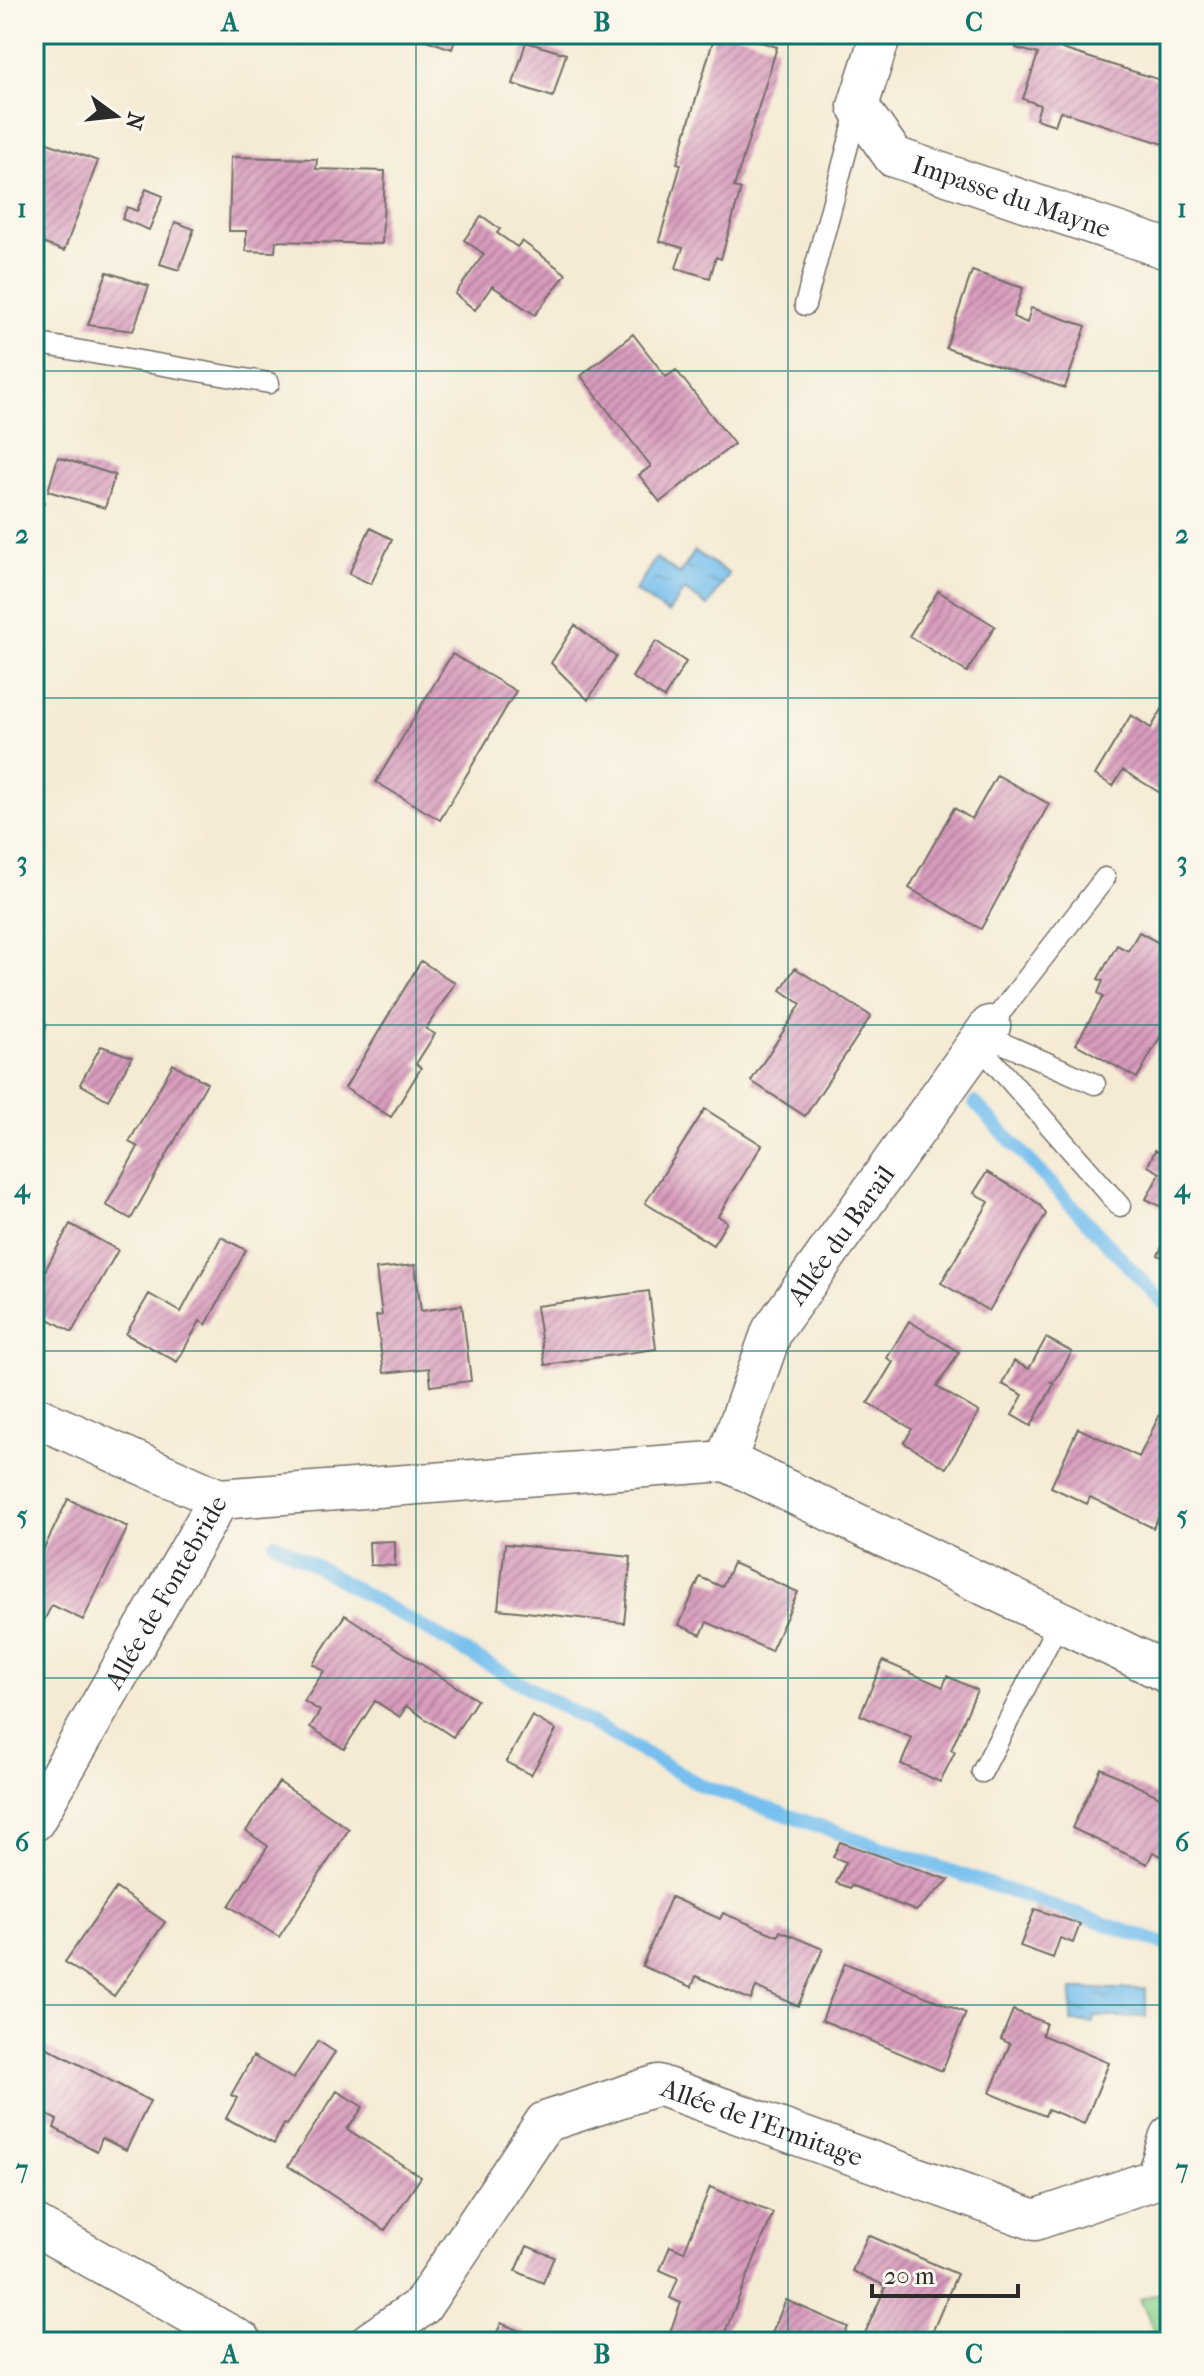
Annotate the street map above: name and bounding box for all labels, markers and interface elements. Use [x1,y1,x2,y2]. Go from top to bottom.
text: A [220,7,240,38]
text: B [594,7,611,38]
text: C [965,7,983,38]
north arrow [76,76,156,156]
text: N [120,109,149,133]
street label: Impasse du Mayne [908,149,1115,244]
text: 1 [17,193,27,224]
text: 1 [1177,193,1187,224]
text: 2 [15,519,29,550]
text: 2 [1175,519,1189,550]
text: 3 [17,846,27,877]
text: 3 [1177,846,1187,877]
street label: Allée du Barail [780,1159,901,1311]
text: 4 [13,1173,31,1205]
text: 4 [1173,1173,1191,1205]
street label: Allée de Fontebride [97,1490,233,1695]
text: 5 [16,1500,28,1531]
text: 5 [1176,1500,1188,1531]
text: 6 [15,1827,30,1858]
text: 6 [1175,1827,1190,1858]
street label: Allée de l'Ermitage [656,2072,867,2173]
text: 7 [15,2154,29,2185]
text: 7 [1175,2154,1189,2185]
scale bar [872,2248,1018,2298]
text: 20 m [884,2262,935,2290]
text: A [220,2339,240,2370]
text: B [594,2339,611,2370]
text: C [965,2339,983,2370]

